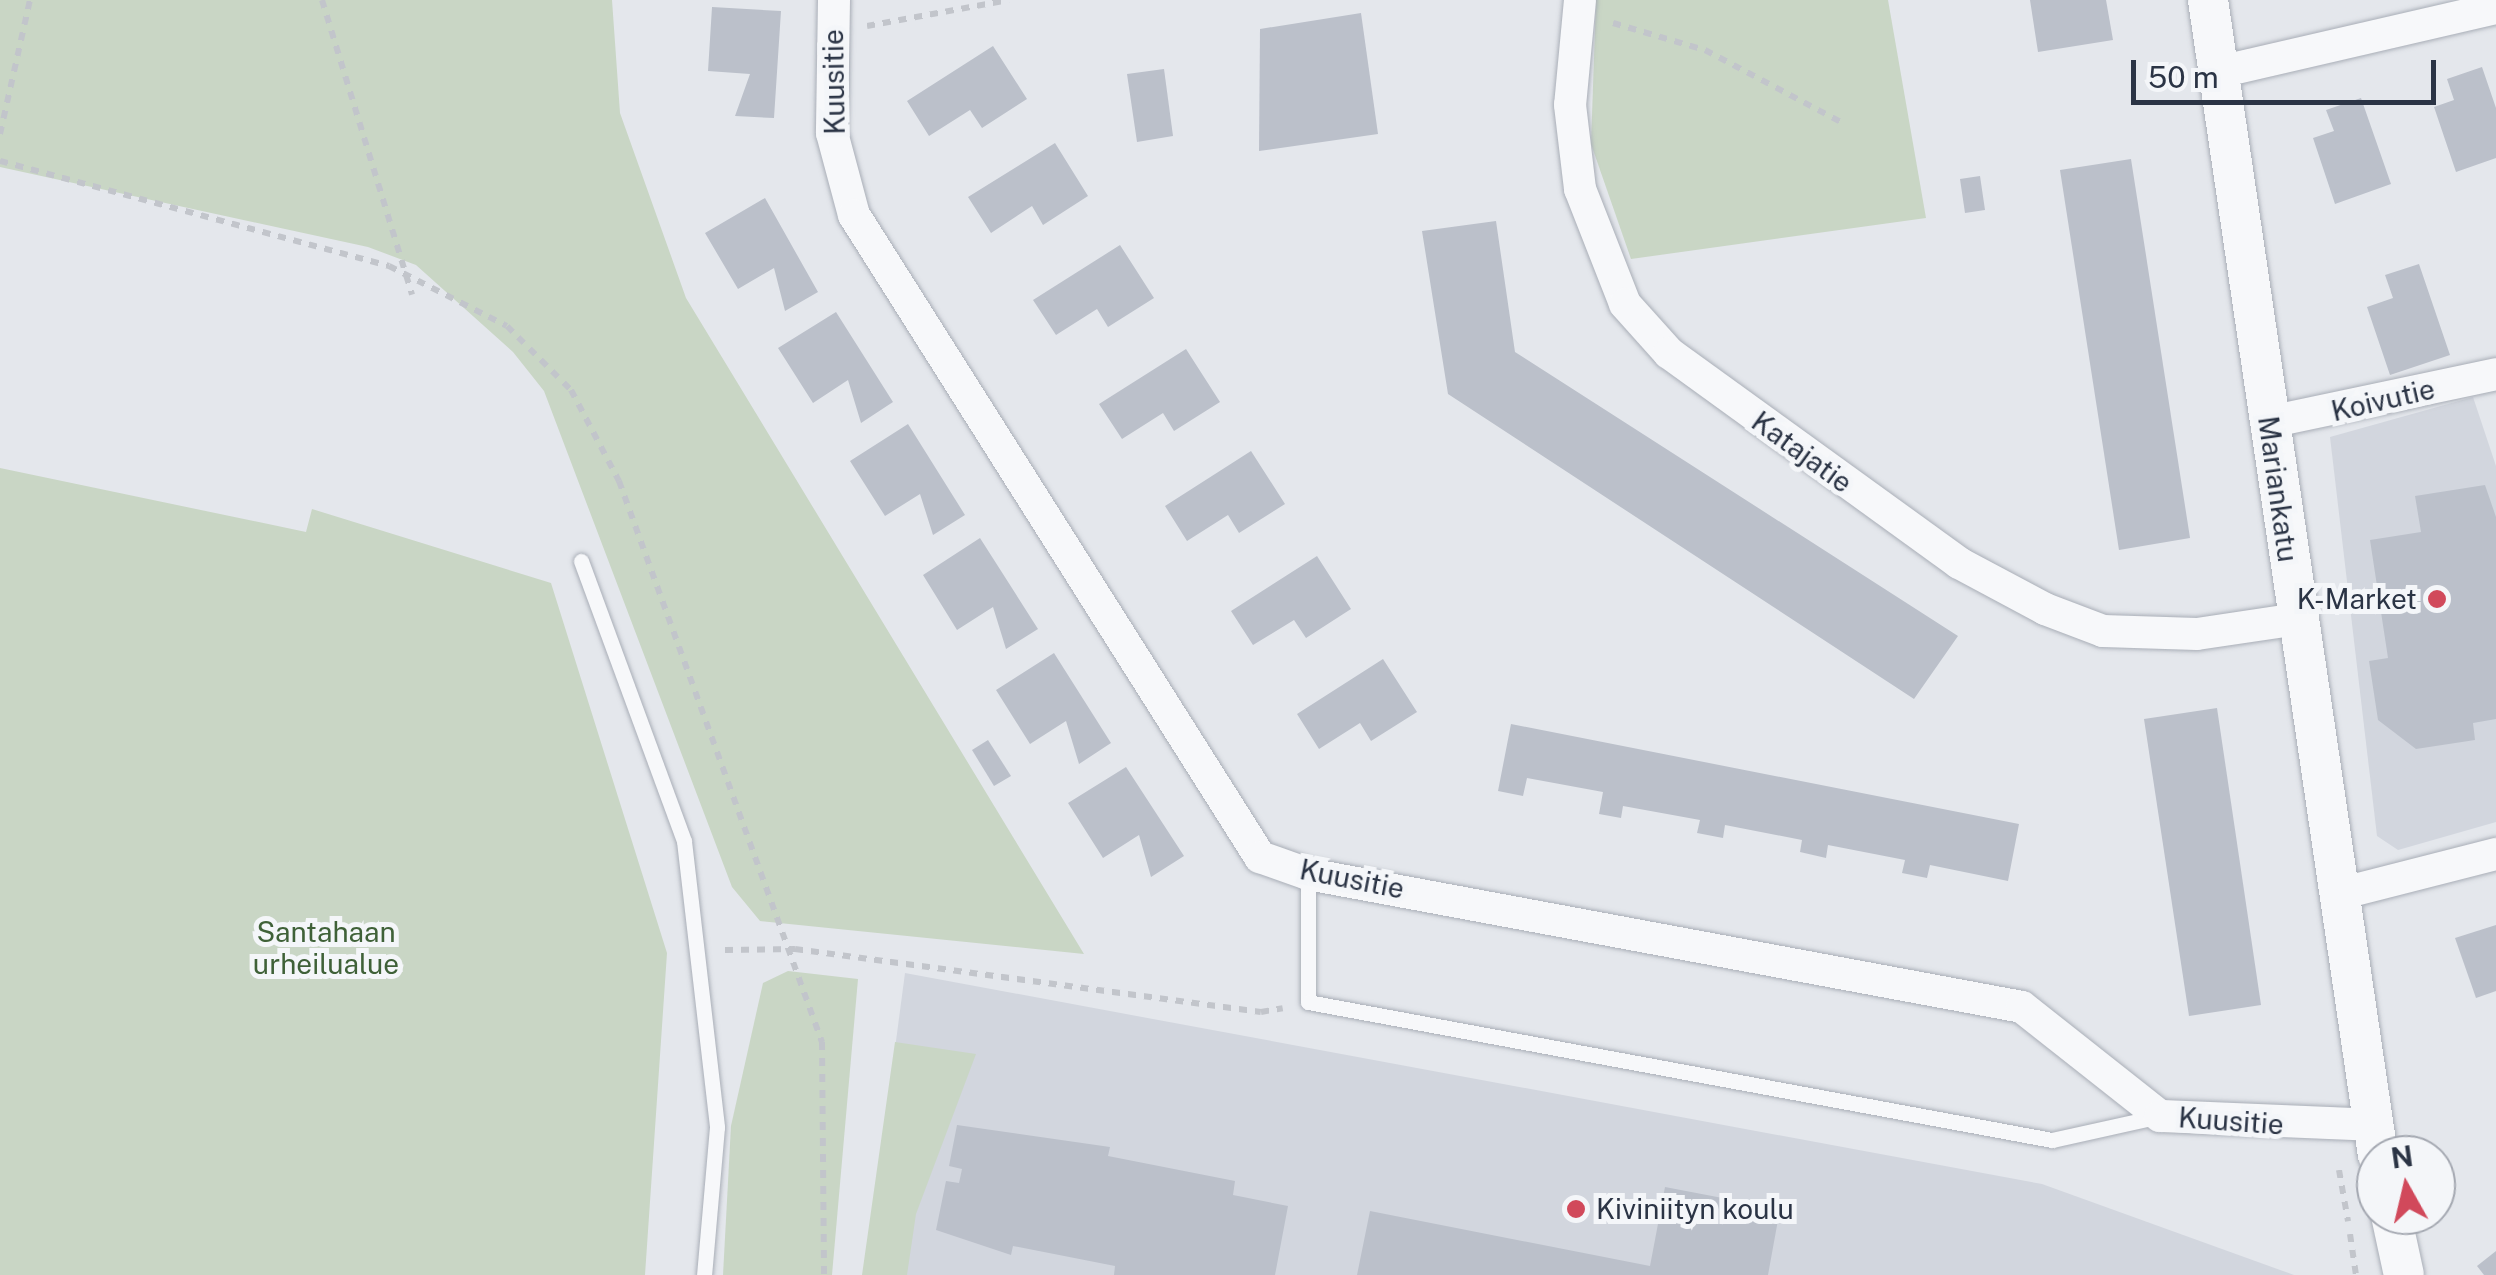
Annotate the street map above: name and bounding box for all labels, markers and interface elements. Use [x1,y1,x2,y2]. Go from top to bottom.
street label: Kuusitie [816,29,852,135]
scale bar [2136,40,2441,102]
text: 50 m [2148,59,2219,95]
street label: Koivutie [2328,372,2438,428]
street label: Katajatie [1745,404,1859,500]
street label: Mariankatu [2251,414,2305,564]
place label: K-Market [2297,582,2417,616]
marker: K-Market [2426,588,2448,610]
street label: Kuusitie [1297,852,1407,906]
park label: Santahaan urheilualue [253,915,399,981]
street label: Kuusitie [2177,1101,2285,1141]
north arrow [2356,1135,2456,1235]
text: N [2389,1139,2415,1175]
place label: Kiviniityn koulu [1596,1192,1794,1226]
marker: Kiviniityn koulu [1565,1198,1587,1220]

